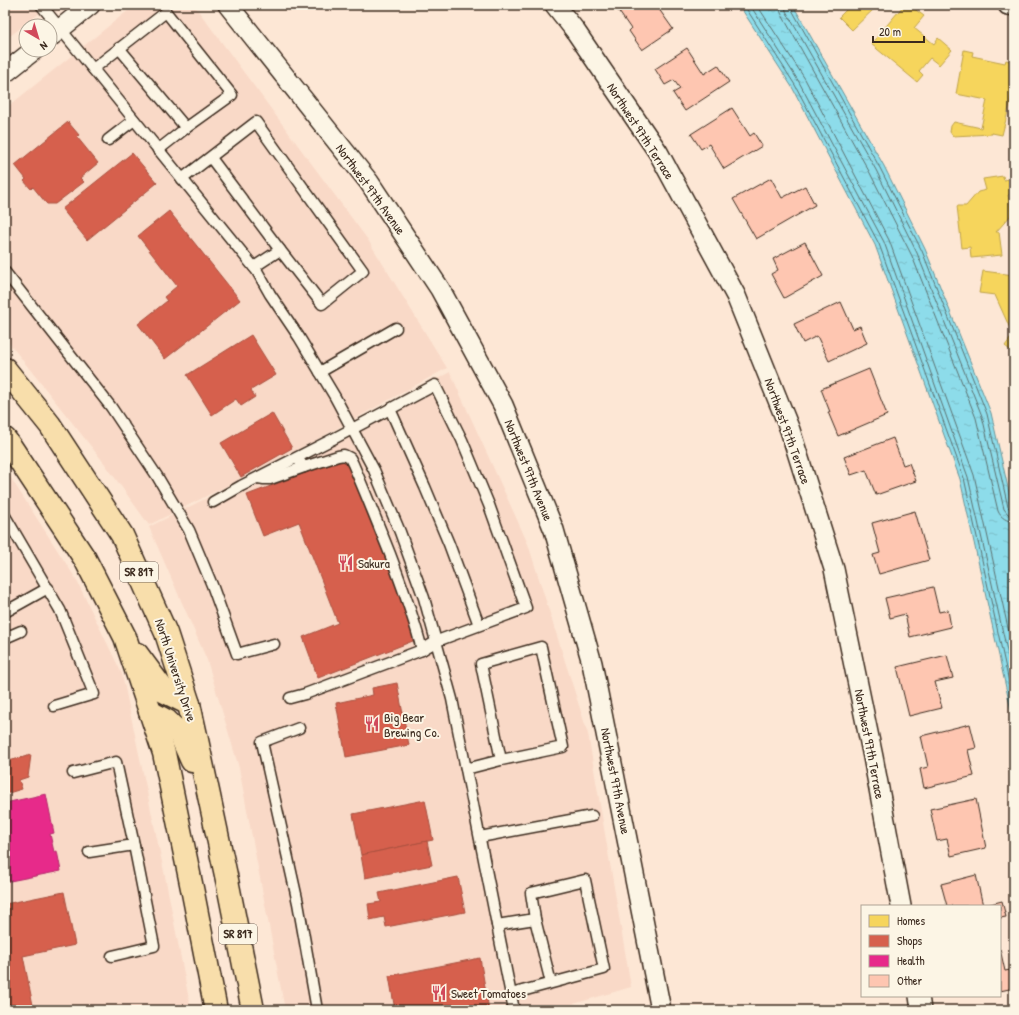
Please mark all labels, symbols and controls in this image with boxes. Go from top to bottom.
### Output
north arrow [18,18,58,58]
scale bar [873,18,924,44]
text: 20 m [879,23,901,40]
text: N [37,39,51,53]
street label: Northwest 97th Terrace [603,79,679,183]
street label: Northwest 97th Avenue [332,140,410,238]
street label: Northwest 97th Terrace [760,376,816,486]
street label: Northwest 97th Avenue [500,417,558,523]
restaurant icon: Sakura [337,554,355,572]
place label: Sakura [358,554,390,572]
road number: SR 817 [120,562,158,582]
street label: North University Drive [151,616,201,724]
street label: Northwest 97th Terrace [851,688,889,800]
place label: Big Bear Brewing Co. [384,708,440,741]
restaurant icon: Big Bear Brewing Co. [363,715,381,733]
street label: Northwest 97th Avenue [597,726,635,836]
legend [861,905,1001,997]
text: Homes [897,912,925,929]
road number: SR 817 [219,924,257,944]
text: Shops [897,932,923,949]
text: Health [897,952,924,969]
text: Other [897,972,923,989]
restaurant icon: Sweet Tomatoes [430,984,448,1002]
place label: Sweet Tomatoes [451,984,526,1002]

